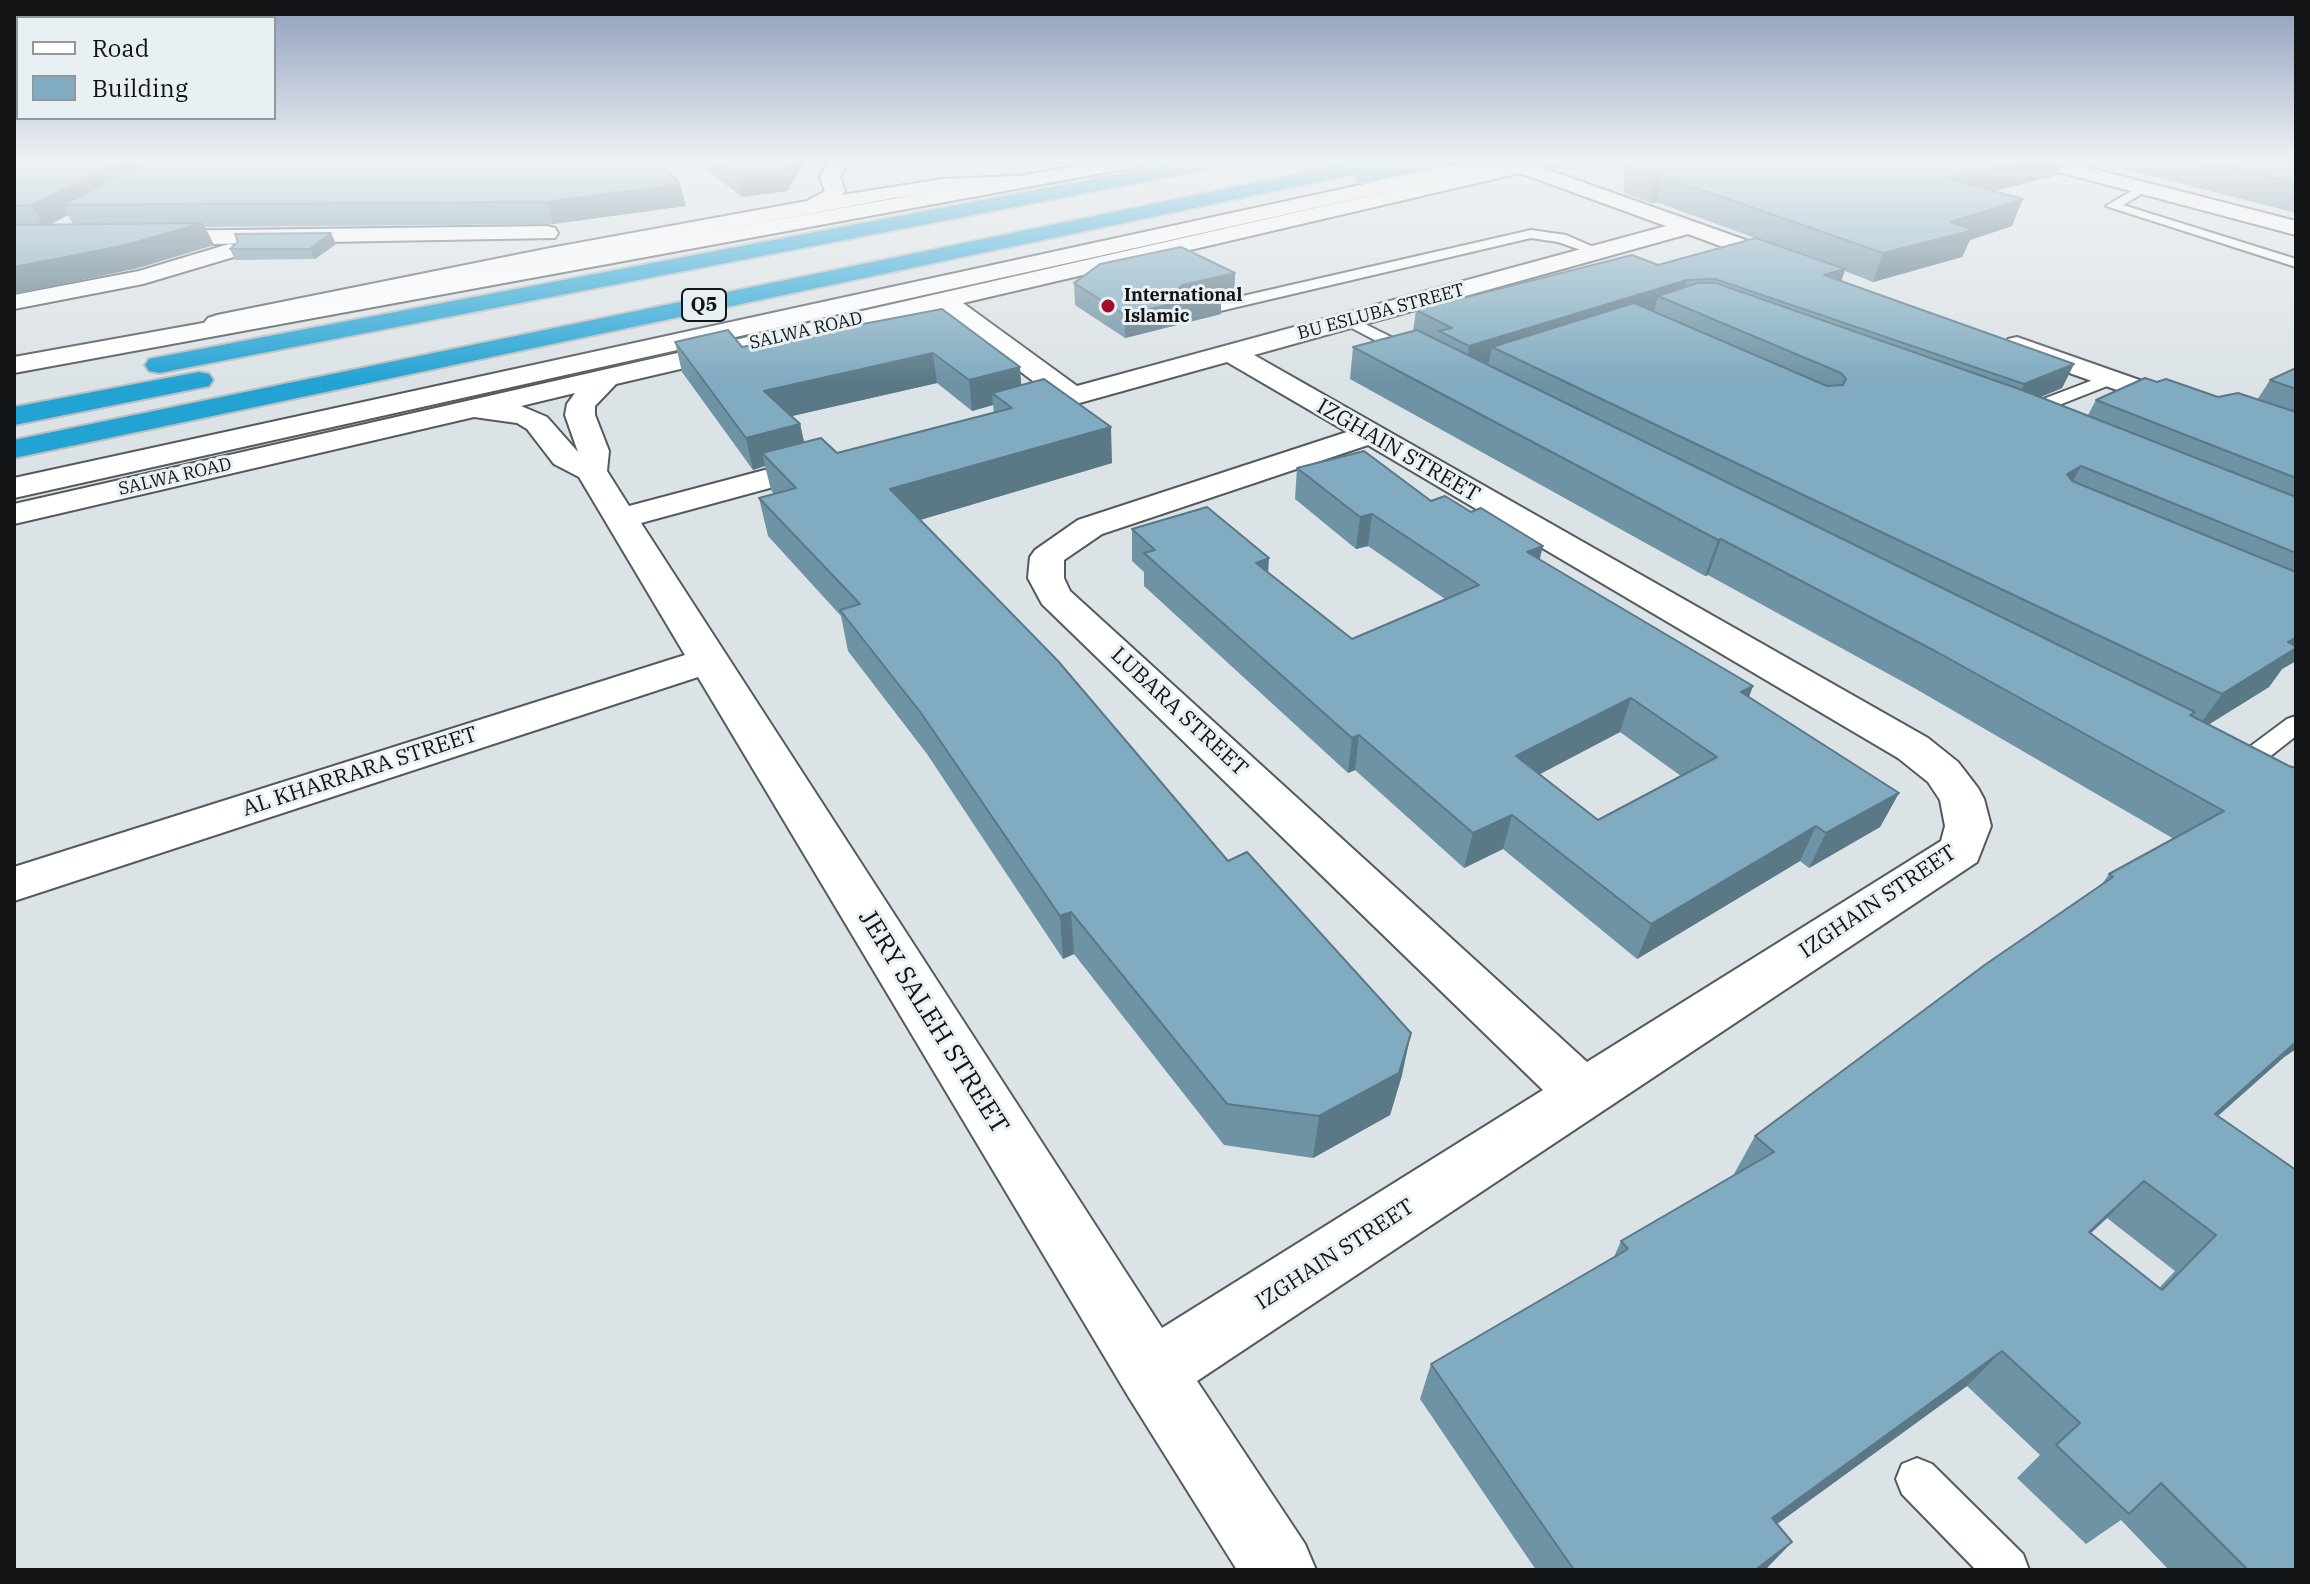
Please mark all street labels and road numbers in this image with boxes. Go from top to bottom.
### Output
street label: BU ESLUBA STREET [1295,279,1467,345]
road number: Q5 [682,289,726,321]
street label: SALWA ROAD [747,308,865,354]
street label: IZGHAIN STREET [1312,394,1484,508]
street label: SALWA ROAD [116,454,234,500]
street label: LUBARA STREET [1105,642,1253,782]
street label: AL KHARRARA STREET [239,721,481,823]
street label: IZGHAIN STREET [1794,840,1962,964]
street label: JERY SALEH STREET [851,904,1015,1140]
street label: IZGHAIN STREET [1251,1194,1419,1316]

